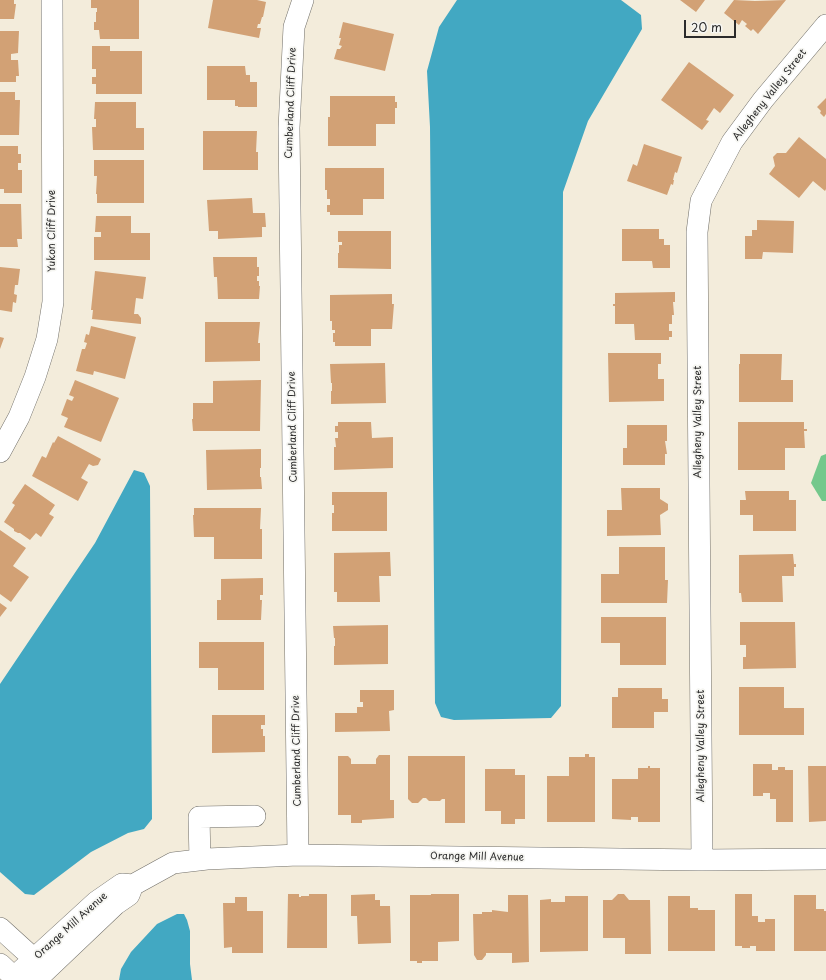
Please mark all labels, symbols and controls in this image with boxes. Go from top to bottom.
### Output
scale bar [686,12,738,38]
text: 20 m [691,18,722,36]
street label: Cumberland Cliff Drive [283,47,299,159]
street label: Allegheny Valley Street [731,47,809,143]
street label: Yukon Cliff Drive [46,190,58,272]
street label: Allegheny Valley Street [692,366,704,478]
street label: Cumberland Cliff Drive [286,371,300,483]
street label: Allegheny Valley Street [695,690,707,802]
street label: Cumberland Cliff Drive [290,695,304,807]
street label: Orange Mill Avenue [430,850,524,864]
street label: Orange Mill Avenue [32,890,110,962]

